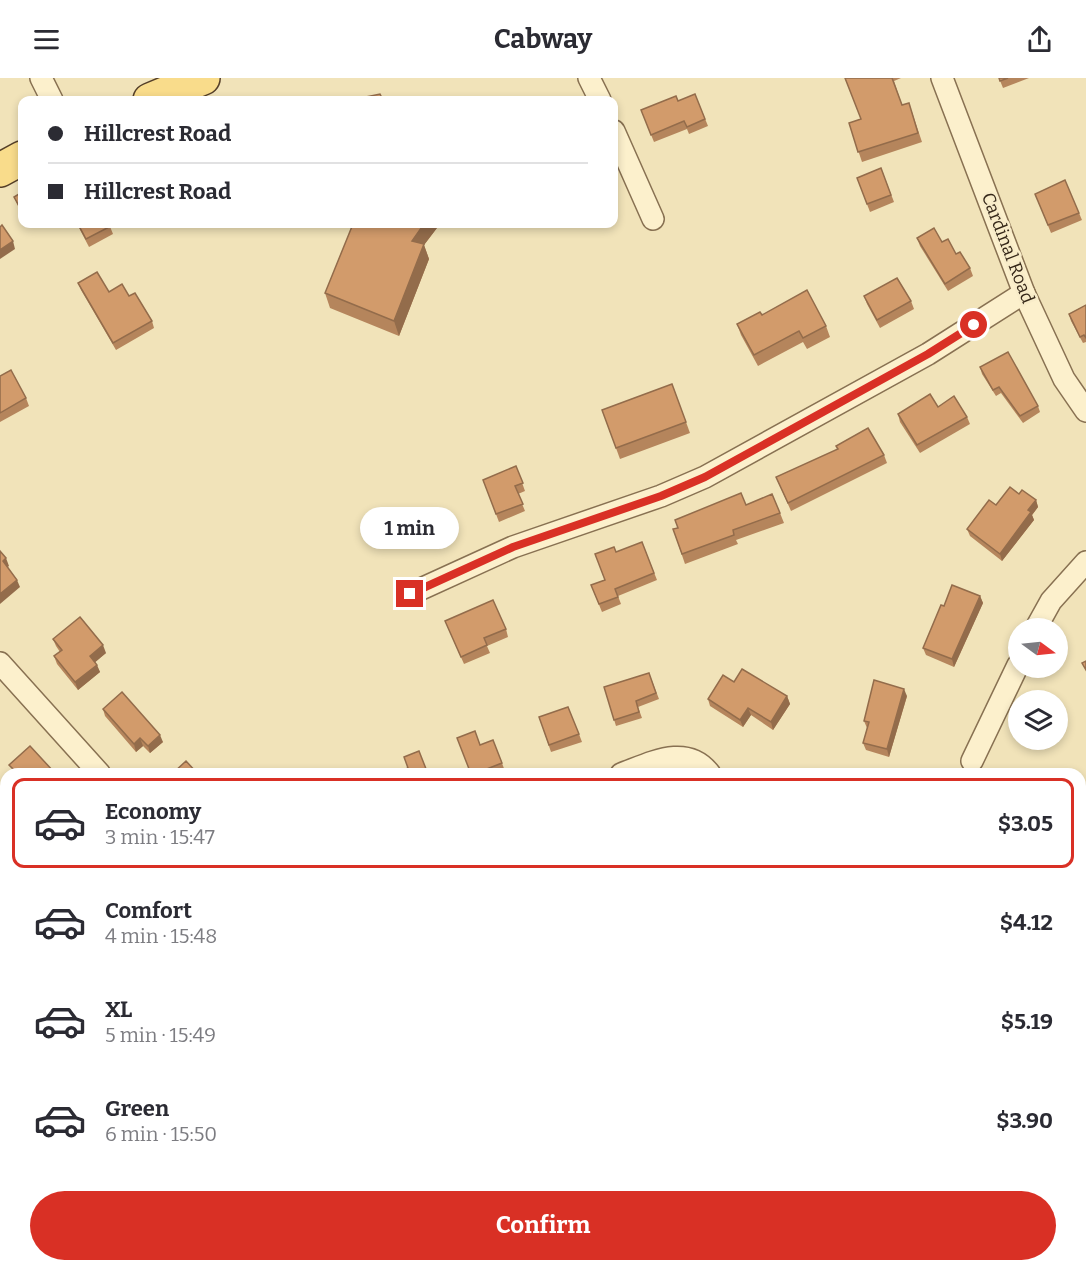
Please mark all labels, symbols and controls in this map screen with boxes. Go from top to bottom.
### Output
icon: menu [30,23,63,56]
text: Cabway [494,23,592,55]
icon: share [1023,23,1056,56]
text: Hillcrest Road [84,120,231,147]
text: Hillcrest Road [84,178,231,205]
street label: Cardinal Road [977,189,1039,307]
route start [960,311,987,338]
callout: 1 min [360,507,460,549]
text: 1 min [384,516,435,540]
route end [396,580,423,607]
north arrow [1008,618,1068,678]
map controls [1008,618,1068,750]
button: layers [1008,690,1068,750]
icon: car [33,796,87,850]
text: Economy [105,798,201,825]
text: $3.05 [998,810,1053,837]
text: 3 min · 15:47 [105,825,215,849]
icon: car [33,895,87,949]
text: Comfort [105,897,192,924]
text: $4.12 [1000,909,1053,936]
text: 4 min · 15:48 [105,924,217,948]
icon: car [33,994,87,1048]
text: XL [105,996,132,1023]
text: $5.19 [1001,1008,1053,1035]
text: 5 min · 15:49 [105,1023,216,1047]
icon: car [33,1093,87,1147]
text: Green [105,1095,169,1122]
text: $3.90 [996,1107,1053,1134]
text: 6 min · 15:50 [105,1122,217,1146]
button: Confirm [30,1191,1056,1260]

